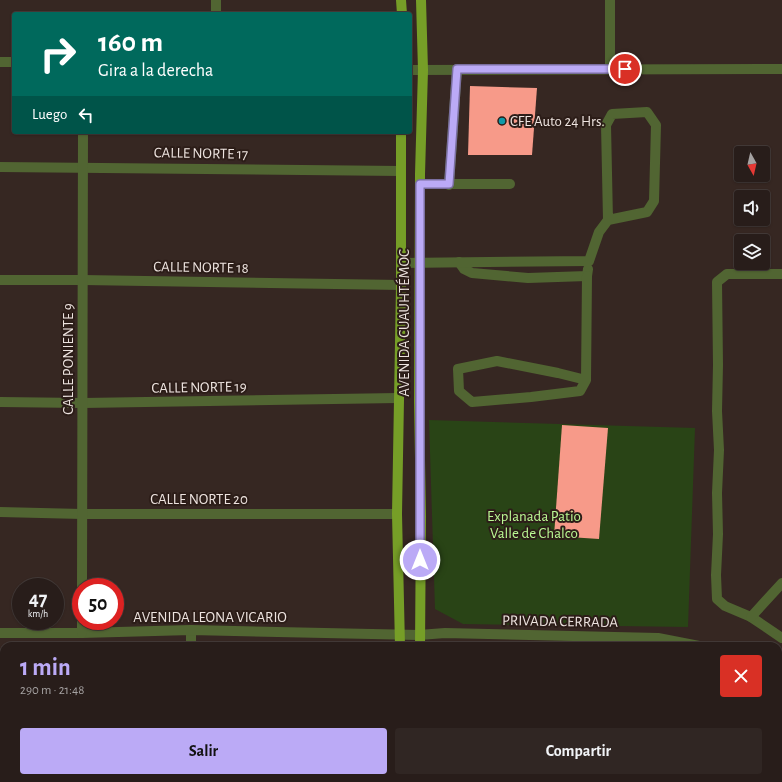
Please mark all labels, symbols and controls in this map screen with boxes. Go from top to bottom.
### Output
icon: right [32,28,84,80]
text: 160 m [98,29,163,57]
pin [608,52,642,86]
icon: arrive [614,58,636,80]
text: Gira a la derecha [98,62,213,80]
icon: left [75,104,97,126]
text: Luego [32,107,67,122]
place label: CFE Auto 24 Hrs. [510,114,605,129]
marker: CFE Auto 24 Hrs. [497,116,507,126]
street label: CALLE NORTE 17 [154,145,248,162]
north arrow [734,146,770,182]
map controls [734,146,770,270]
button: sound [734,190,770,226]
button: layers [734,234,770,270]
street label: AVENIDA CUAUHTÉMOC [395,249,412,397]
street label: CALLE NORTE 18 [153,259,249,276]
street label: CALLE PONIENTE 9 [61,303,76,415]
street label: CALLE NORTE 19 [151,379,247,396]
street label: CALLE NORTE 20 [150,492,248,507]
park label: Explanada Patio Valle de Chalco [487,509,581,541]
position arrow [399,539,441,581]
speed limit sign: 50 [72,578,124,630]
text: 47 [29,589,47,609]
text: km/h [28,609,48,619]
street label: AVENIDA LEONA VICARIO [133,610,287,625]
street label: PRIVADA CERRADA [502,613,618,630]
button: close [720,655,762,697]
text: 1 min [20,656,71,680]
text: 290 m · 21:48 [20,684,84,697]
button: Salir [20,728,387,774]
button: Compartir [395,728,762,774]

